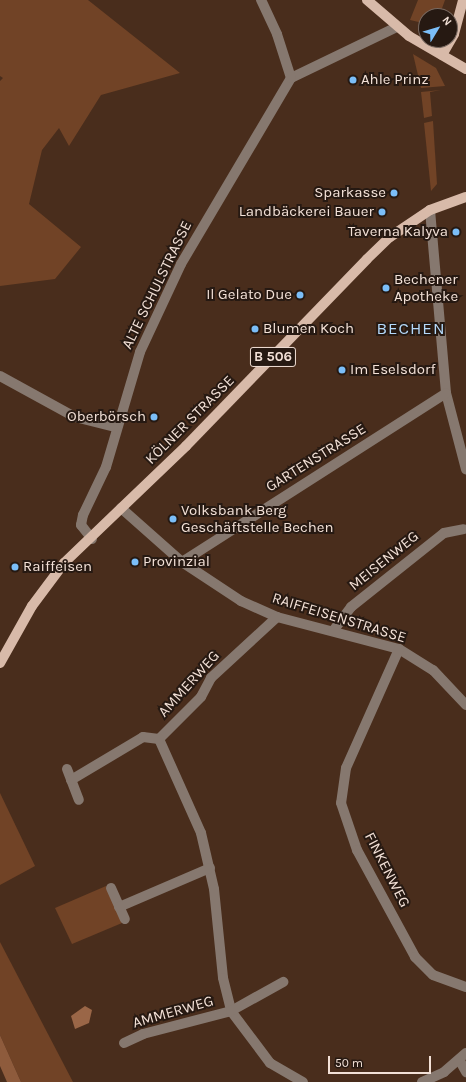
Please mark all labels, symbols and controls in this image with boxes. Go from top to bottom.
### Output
north arrow [418,8,458,48]
text: N [440,14,455,28]
place label: Ahle Prinz [361,71,428,89]
marker: Ahle Prinz [348,75,358,85]
place label: Sparkasse [314,184,386,202]
marker: Sparkasse [389,188,399,198]
place label: Landbäckerei Bauer [239,203,374,221]
marker: Landbäckerei Bauer [377,207,387,217]
street label: ALTE SCHULSTRASSE [118,218,196,352]
place label: Taverna Kalyva [348,223,448,241]
marker: Taverna Kalyva [451,227,461,237]
place label: Bechener Apotheke [394,270,458,305]
marker: Bechener Apotheke [381,283,391,293]
place label: Il Gelato Due [206,286,292,304]
marker: Il Gelato Due [295,290,305,300]
district label: BECHEN [376,319,446,339]
place label: Blumen Koch [263,320,354,338]
marker: Blumen Koch [250,324,260,334]
road number: B 506 [249,345,297,369]
place label: Im Eselsdorf [350,361,436,379]
marker: Im Eselsdorf [337,365,347,375]
street label: KÖLNER STRASSE [142,372,238,468]
place label: Oberbörsch [67,408,146,426]
marker: Oberbörsch [149,412,159,422]
street label: GARTENSTRASSE [263,420,369,496]
place label: Volksbank Berg Geschäftstelle Bechen [181,501,334,536]
marker: Volksbank Berg Geschäftstelle Bechen [168,514,178,524]
street label: MEISENWEG [345,527,423,595]
place label: Provinzial [143,553,210,571]
marker: Provinzial [130,557,140,567]
place label: Raiffeisen [23,558,92,576]
marker: Raiffeisen [10,562,20,572]
street label: RAIFFEISENSTRASSE [270,589,408,647]
street label: AMMERWEG [154,647,224,721]
street label: FINKENWEG [360,830,414,910]
street label: AMMERWEG [131,992,215,1032]
scale bar [330,1048,433,1074]
text: 50 m [335,1056,363,1070]

